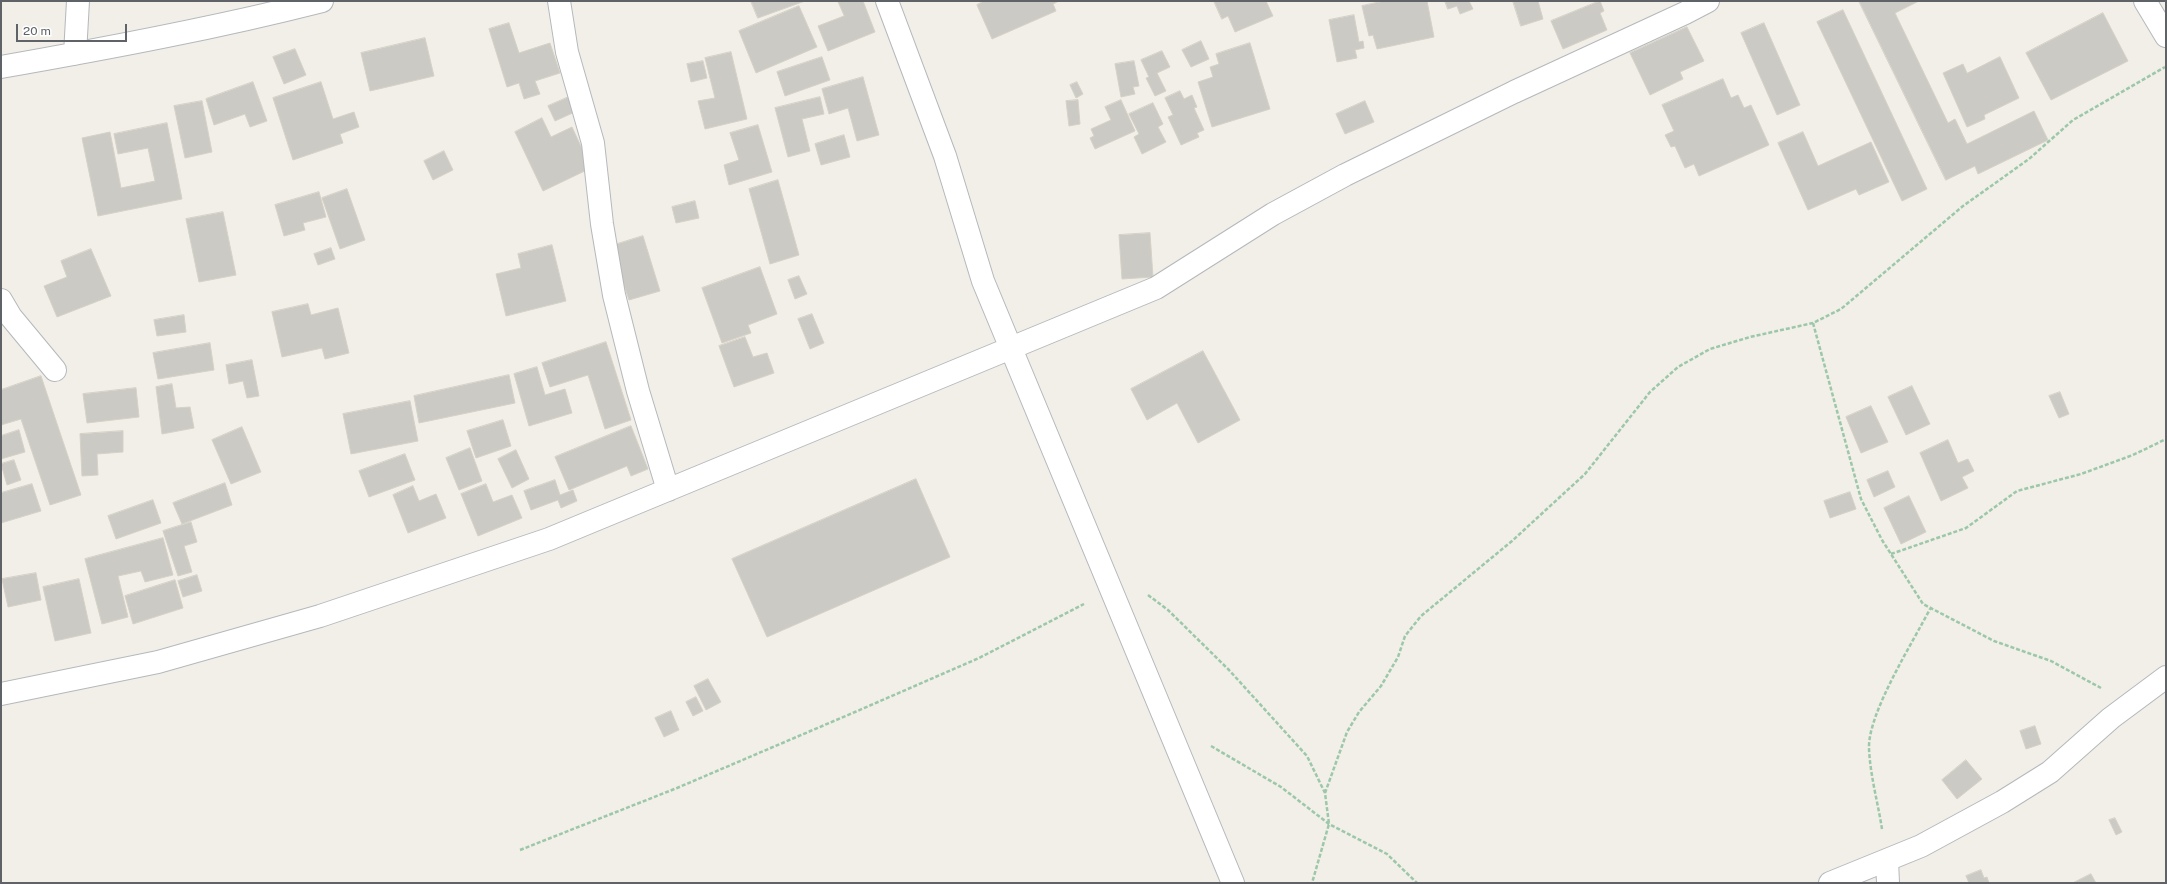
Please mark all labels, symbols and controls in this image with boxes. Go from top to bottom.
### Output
scale bar [18,16,129,42]
text: 20 m [23,24,51,38]

